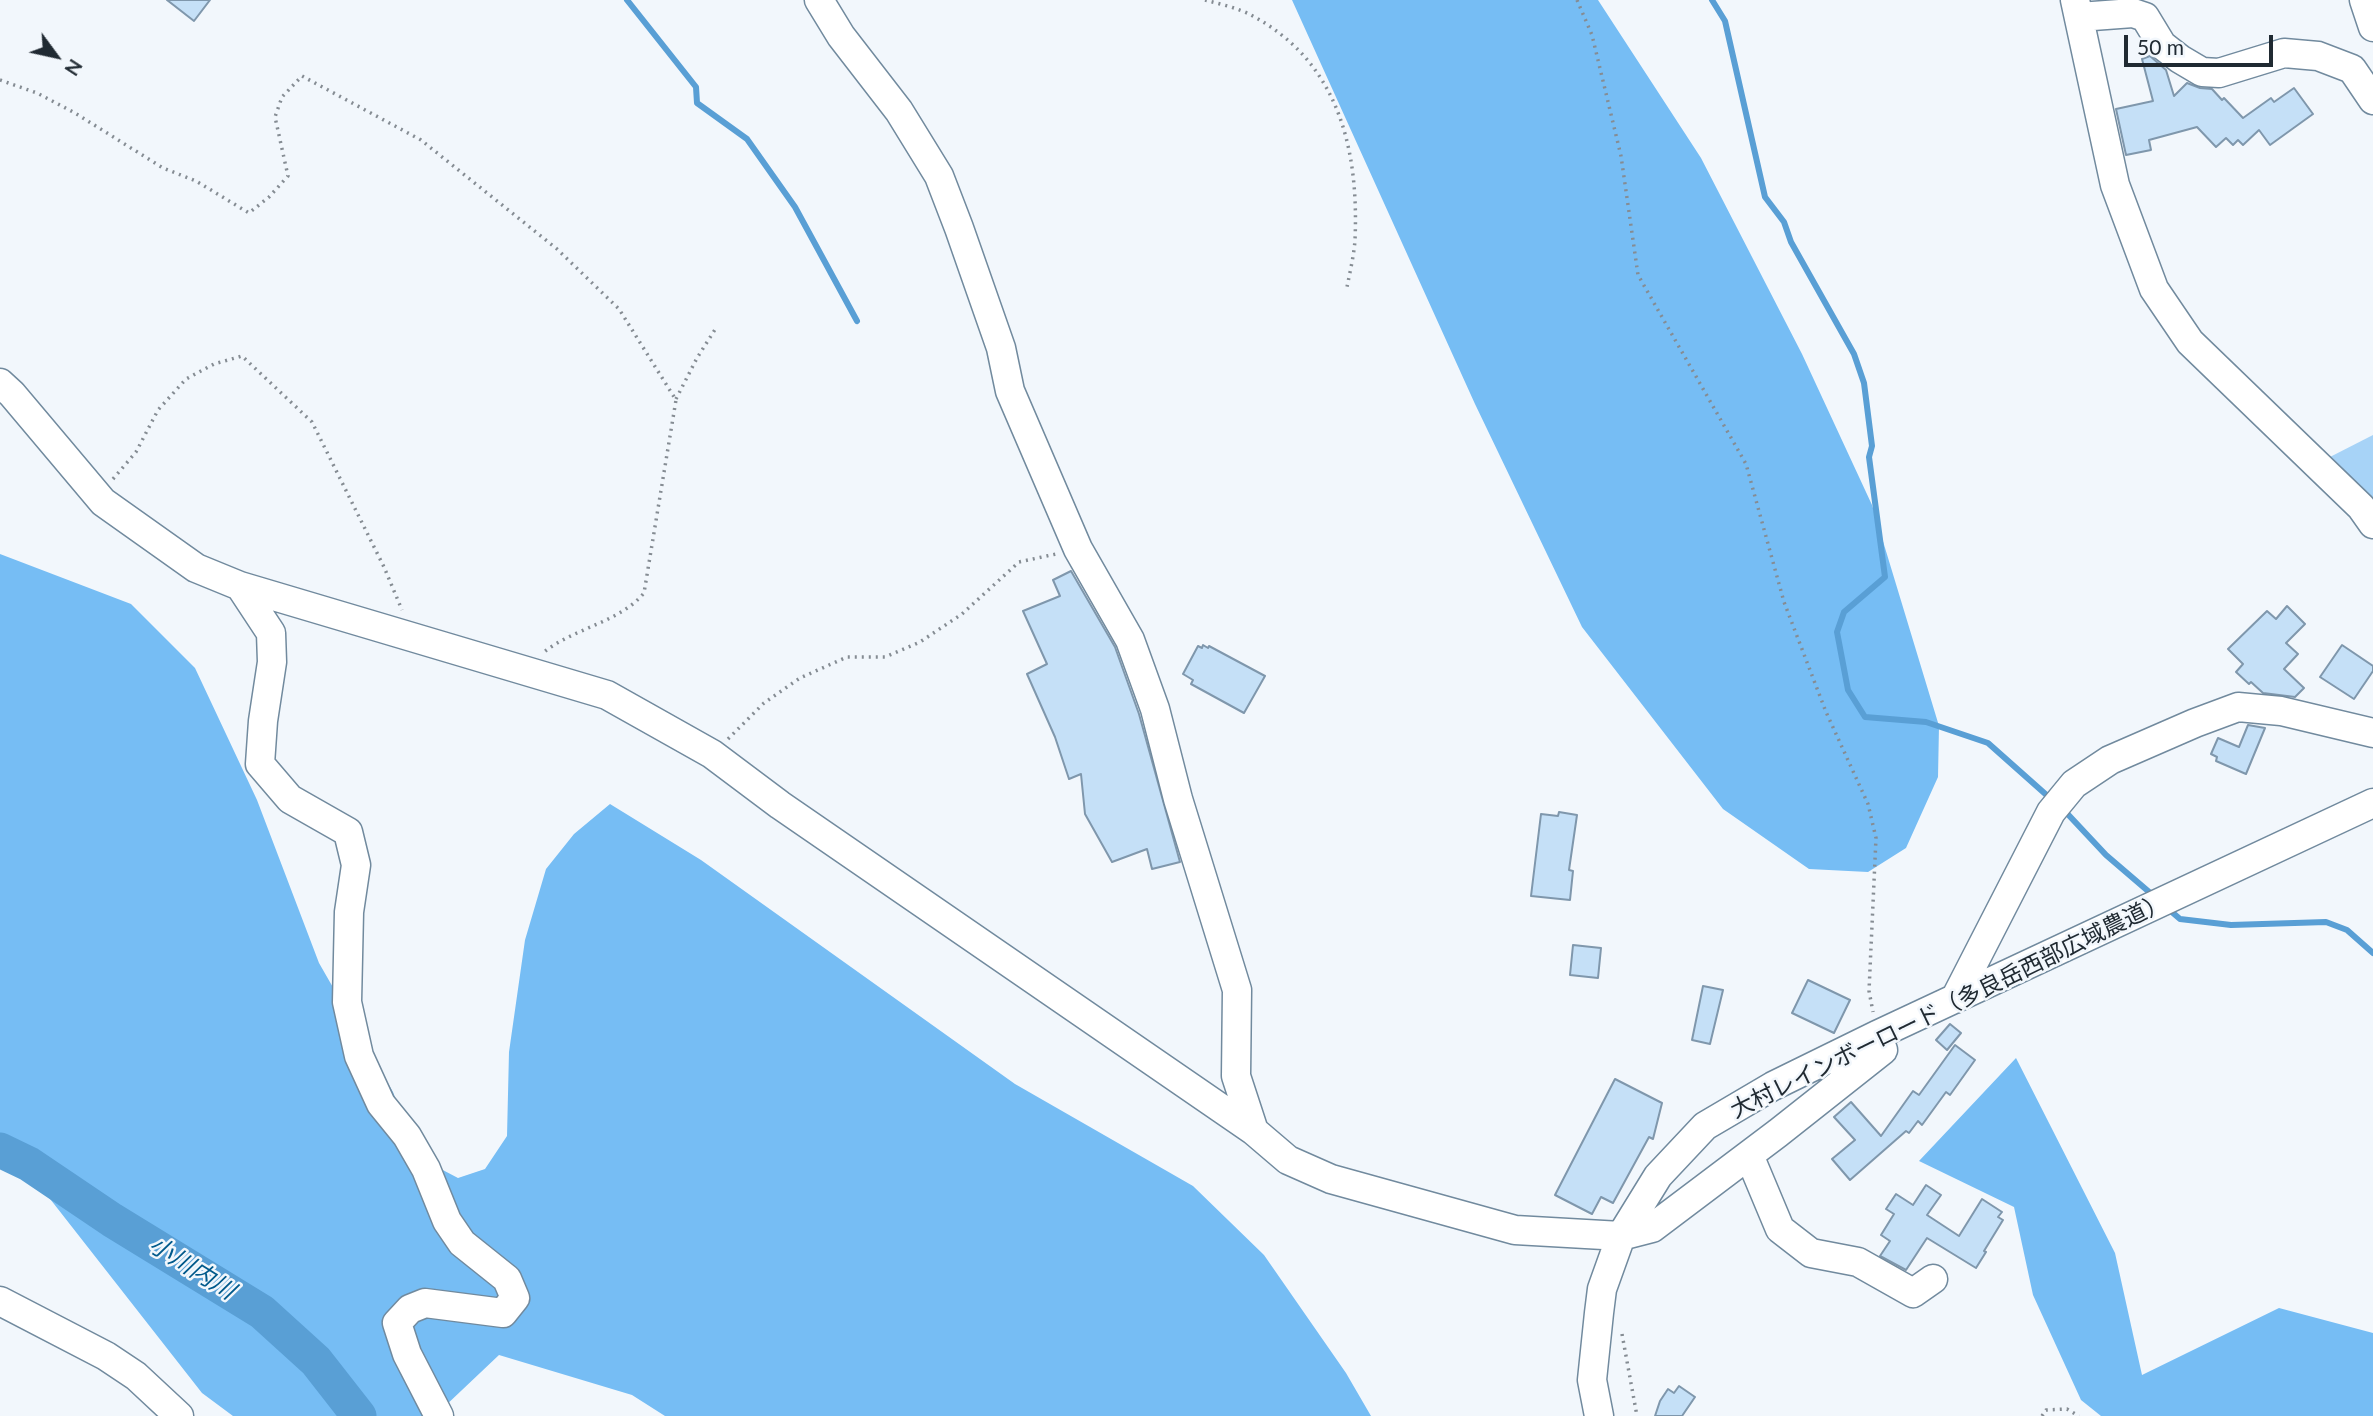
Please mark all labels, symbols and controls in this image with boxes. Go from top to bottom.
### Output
north arrow [21,21,91,91]
scale bar [2128,21,2277,65]
text: 50 m [2137,34,2184,59]
text: N [60,55,88,80]
street label: 大村レインボーロード（多良岳西部広域農道） [1726,888,2172,1124]
water label: 小川内川 [144,1230,240,1306]

